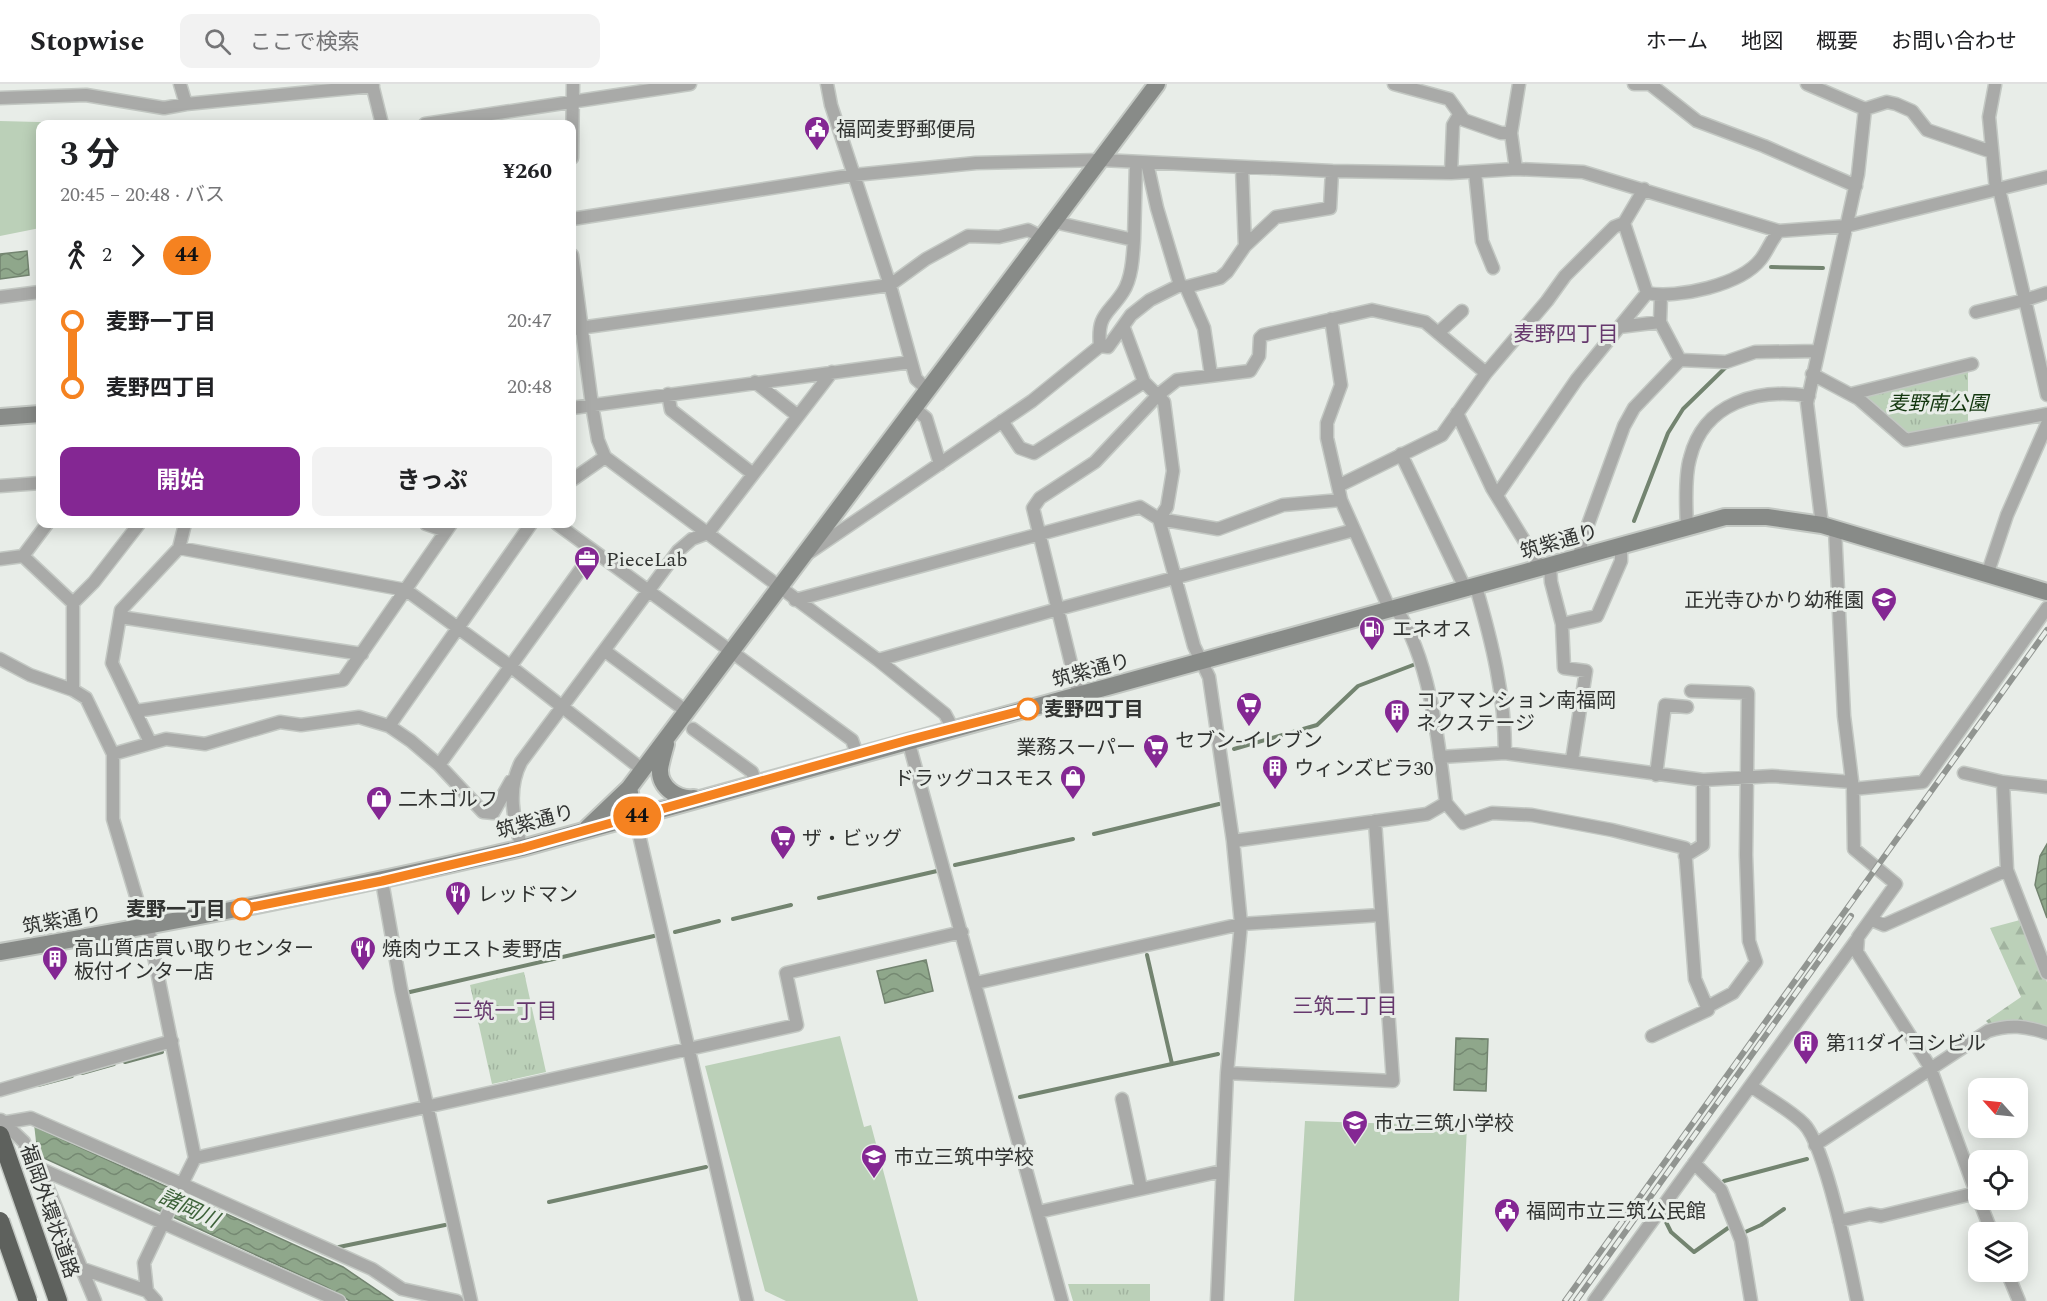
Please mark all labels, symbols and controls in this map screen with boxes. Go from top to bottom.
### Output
search box [180,14,600,68]
text: Stopwise [30,20,144,63]
icon: search [201,25,234,58]
text: ここで検索 [249,26,359,59]
text: ホーム [1646,26,1708,58]
text: 地図 [1741,26,1783,58]
text: 概要 [1816,26,1858,58]
text: お問い合わせ [1891,26,2017,58]
public building icon: 福岡麦野郵便局 [802,114,832,152]
place label: 福岡麦野郵便局 [836,115,976,145]
text: 3 分 [60,130,120,180]
text: ¥260 [503,155,552,188]
text: 20:45 – 20:48 · バス [60,180,225,210]
icon: walk [60,239,93,272]
icon: forward [121,239,154,272]
text: 44 [175,239,199,271]
text: 2 [102,240,112,270]
text: 麦野一丁目 [106,306,216,339]
text: 20:47 [507,306,552,336]
district label: 麦野四丁目 [1514,319,1619,351]
text: 麦野四丁目 [106,372,216,405]
text: 20:48 [507,372,552,402]
park label: 麦野南公園 [1888,389,1991,419]
button: 開始 [60,447,300,516]
button: きっぷ [312,447,552,516]
street label: 筑紫通り [1517,517,1602,567]
office icon: PieceLab [572,544,602,582]
place label: PieceLab [606,545,687,575]
school or university icon: 正光寺ひかり幼稚園 [1869,585,1899,623]
place label: 正光寺ひかり幼稚園 [1684,586,1864,616]
fuel station icon: エネオス [1357,614,1387,652]
place label: エネオス [1392,615,1472,645]
street label: 筑紫通り [1049,646,1134,696]
place label: コアマンション南福岡 ネクステージ [1416,686,1616,739]
supermarket icon: セブン-イレブン [1234,690,1264,728]
place label: 麦野四丁目 [1044,695,1144,725]
building icon: コアマンション南福岡 ネクステージ [1382,697,1412,735]
marker: 麦野四丁目 [1017,698,1039,720]
place label: セブン-イレブン [1175,726,1323,756]
supermarket icon: 業務スーパー [1141,732,1171,770]
place label: 業務スーパー [1016,733,1136,763]
building icon: ウィンズビラ30 [1260,753,1290,791]
place label: ウィンズビラ30 [1294,754,1434,784]
shop icon: ドラッグコスモス [1058,763,1088,801]
place label: ドラッグコスモス [894,764,1054,794]
shop icon: 二木ゴルフ [364,784,394,822]
place label: 二木ゴルフ [398,785,498,815]
line badge: 44 [610,796,664,836]
street label: 筑紫通り [493,797,578,847]
text: 44 [625,800,649,832]
supermarket icon: ザ・ビッグ [768,823,798,861]
place label: ザ・ビッグ [802,824,902,854]
restaurant icon: レッドマン [443,879,473,917]
place label: レッドマン [478,880,578,910]
place label: 麦野一丁目 [126,895,226,925]
marker: 麦野一丁目 [231,898,253,920]
street label: 筑紫通り [20,899,104,943]
place label: 高山質店買い取りセンター 板付インター店 [74,934,314,987]
restaurant icon: 焼肉ウエスト麦野店 [348,934,378,972]
place label: 焼肉ウエスト麦野店 [382,935,562,965]
building icon: 高山質店買い取りセンター 板付インター店 [40,944,70,982]
district label: 三筑二丁目 [1293,991,1398,1023]
district label: 三筑一丁目 [453,996,558,1028]
building icon: 第11ダイヨシビル [1791,1028,1821,1066]
place label: 第11ダイヨシビル [1826,1029,1986,1059]
north arrow [1968,1078,2028,1138]
map controls [1968,1078,2028,1282]
school or university icon: 市立三筑小学校 [1340,1108,1370,1146]
place label: 市立三筑小学校 [1374,1109,1514,1139]
street label: 福岡外環状道路 [12,1140,86,1282]
school or university icon: 市立三筑中学校 [859,1142,889,1180]
place label: 市立三筑中学校 [894,1143,1034,1173]
button: locate [1968,1150,2028,1210]
water label: 諸岡川 [153,1181,226,1238]
public building icon: 福岡市立三筑公民館 [1492,1196,1522,1234]
place label: 福岡市立三筑公民館 [1526,1197,1706,1227]
button: layers [1968,1222,2028,1282]

